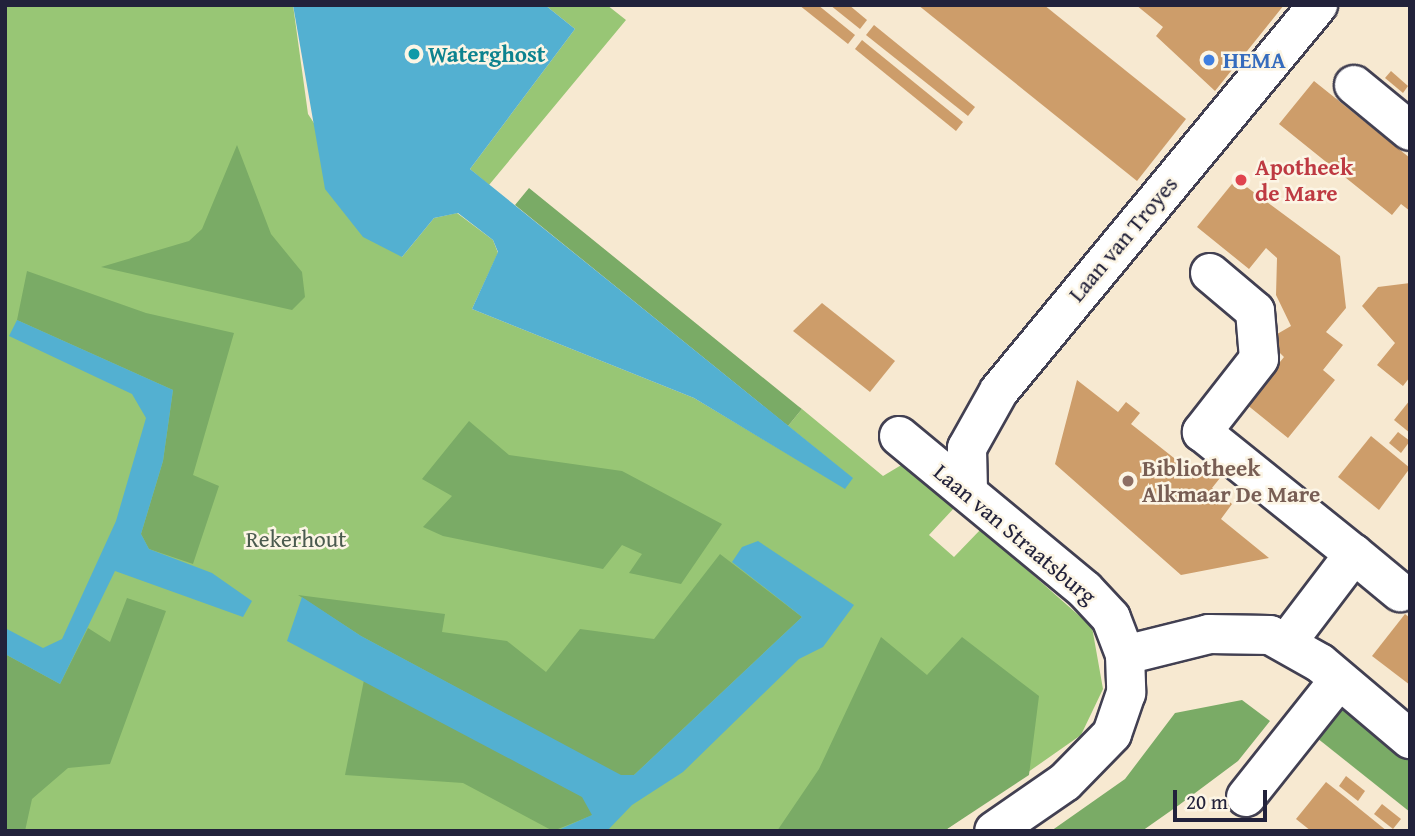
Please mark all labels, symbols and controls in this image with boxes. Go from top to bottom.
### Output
place label: Waterghost [428,40,546,68]
marker: Waterghost [406,46,422,62]
place label: HEMA [1223,46,1286,74]
marker: HEMA [1201,52,1217,68]
place label: Apotheek de Mare [1255,153,1353,207]
street label: Laan van Troyes [1062,171,1184,307]
marker: Apotheek de Mare [1233,172,1249,188]
place label: Bibliotheek Alkmaar De Mare [1142,454,1320,508]
street label: Laan van Straatsburg [928,458,1102,610]
marker: Bibliotheek Alkmaar De Mare [1120,473,1136,489]
park label: Rekerhout [246,525,346,553]
scale bar [1177,776,1272,820]
text: 20 m [1186,786,1228,817]

